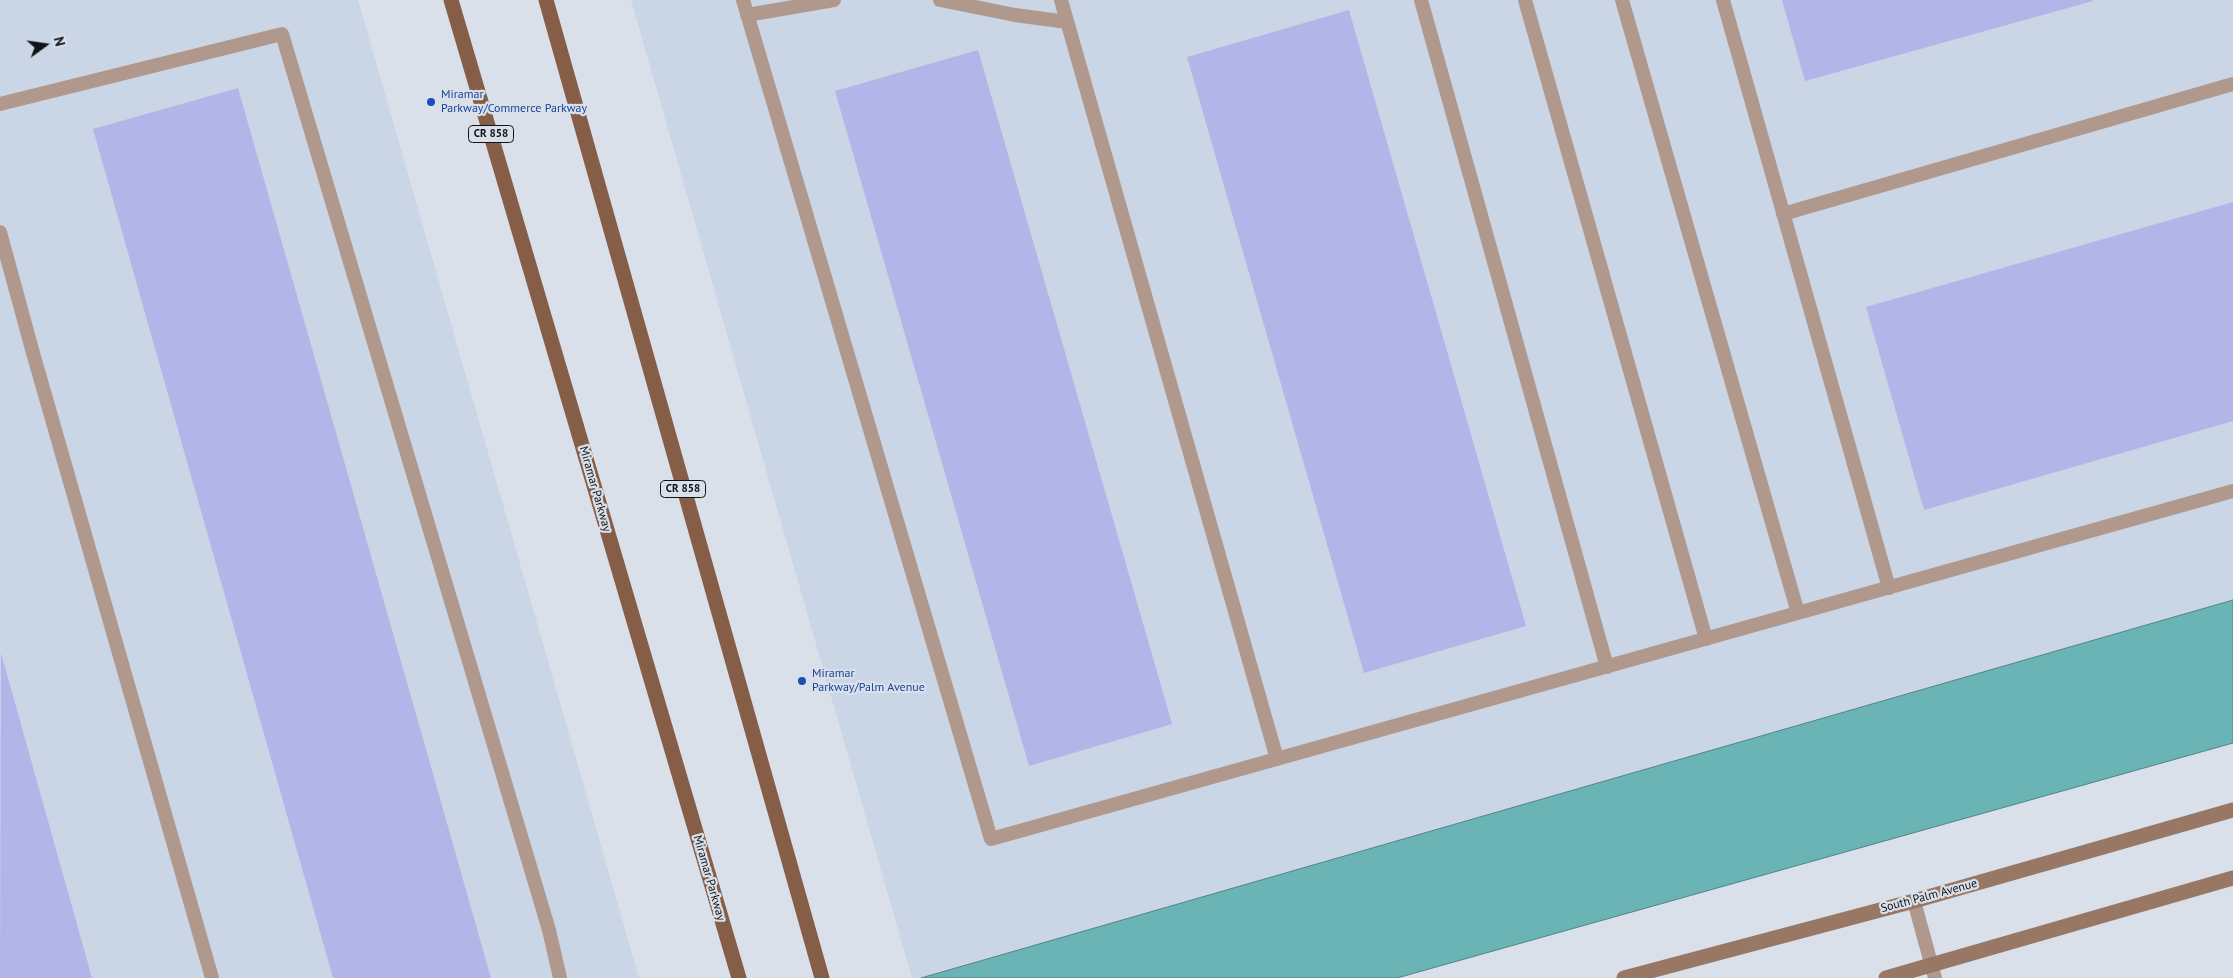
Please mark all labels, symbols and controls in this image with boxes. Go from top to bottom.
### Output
north arrow [20,20,70,70]
text: N [50,35,69,48]
place label: Miramar Parkway/Commerce Parkway [441,88,587,116]
marker: Miramar Parkway/Commerce Parkway [425,96,437,108]
road number: CR 858 [468,126,514,142]
street label: Miramar Parkway [576,445,614,533]
road number: CR 858 [660,480,706,498]
place label: Miramar Parkway/Palm Avenue [812,667,925,695]
marker: Miramar Parkway/Palm Avenue [796,675,808,687]
street label: Miramar Parkway [690,834,728,922]
street label: South Palm Avenue [1879,876,1979,916]

